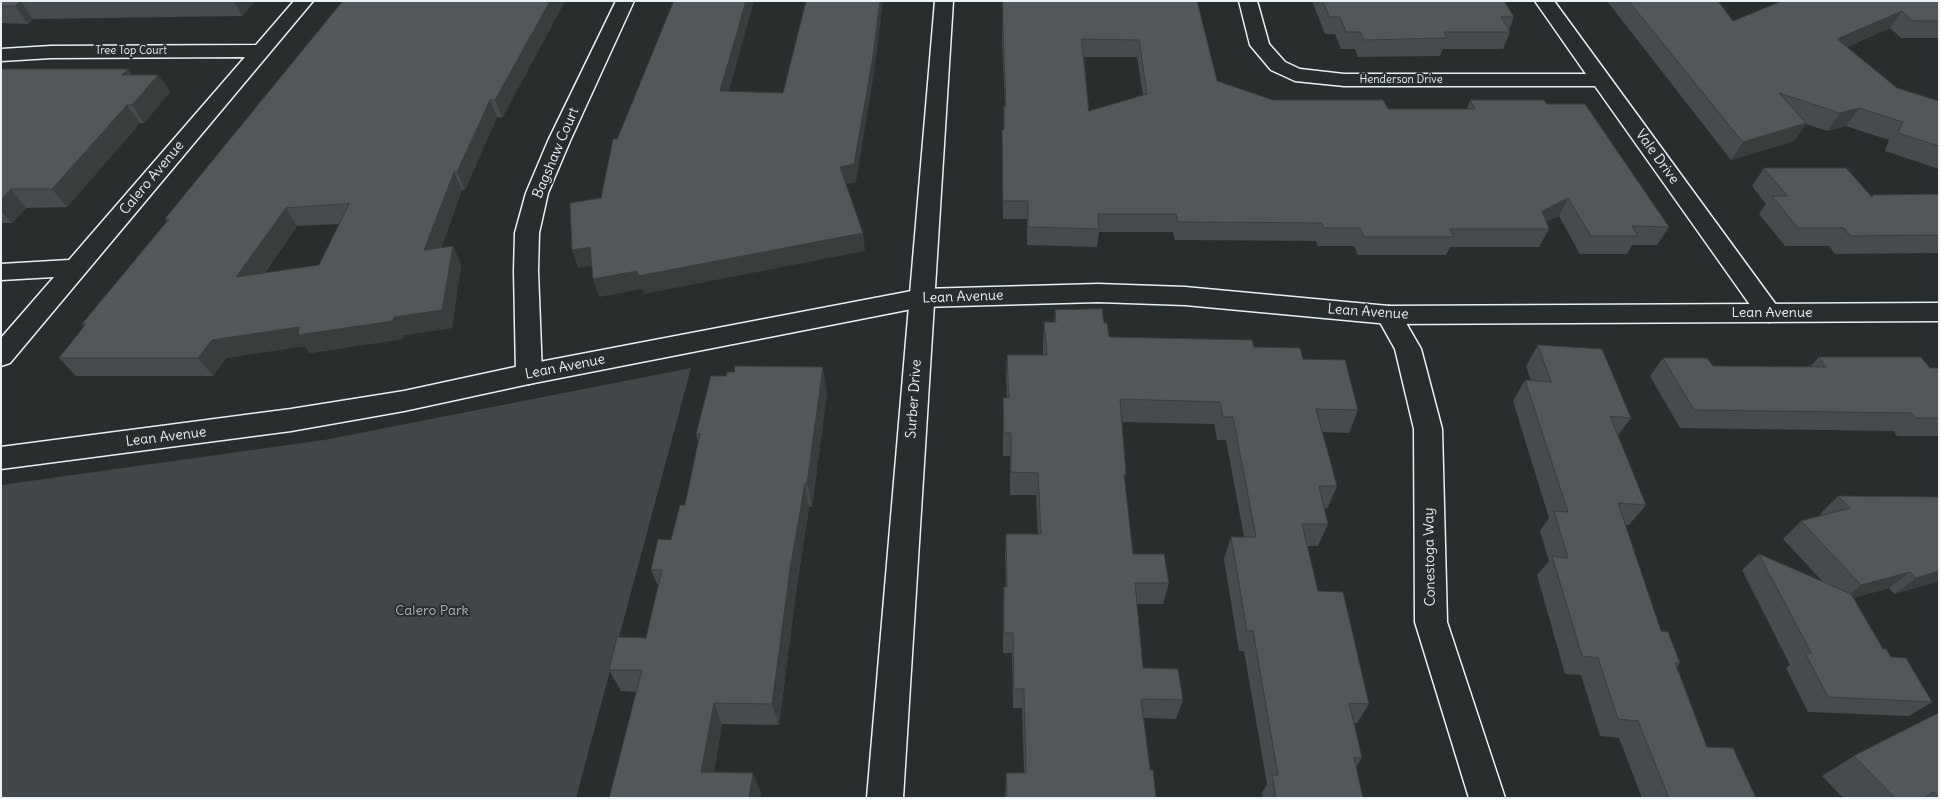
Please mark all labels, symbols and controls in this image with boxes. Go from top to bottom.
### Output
street label: Tree Top Court [95,44,167,58]
street label: Henderson Drive [1359,73,1443,87]
street label: Bagshaw Court [529,105,583,201]
street label: Vale Drive [1632,126,1682,188]
street label: Calero Avenue [116,138,188,218]
street label: Lean Avenue [922,287,1004,307]
street label: Lean Avenue [1327,301,1409,323]
street label: Lean Avenue [1731,305,1813,321]
street label: Lean Avenue [524,351,606,383]
street label: Surber Drive [903,359,925,439]
street label: Lean Avenue [125,424,207,450]
street label: Conestoga Way [1421,507,1439,607]
park label: Calero Park [395,603,469,619]

